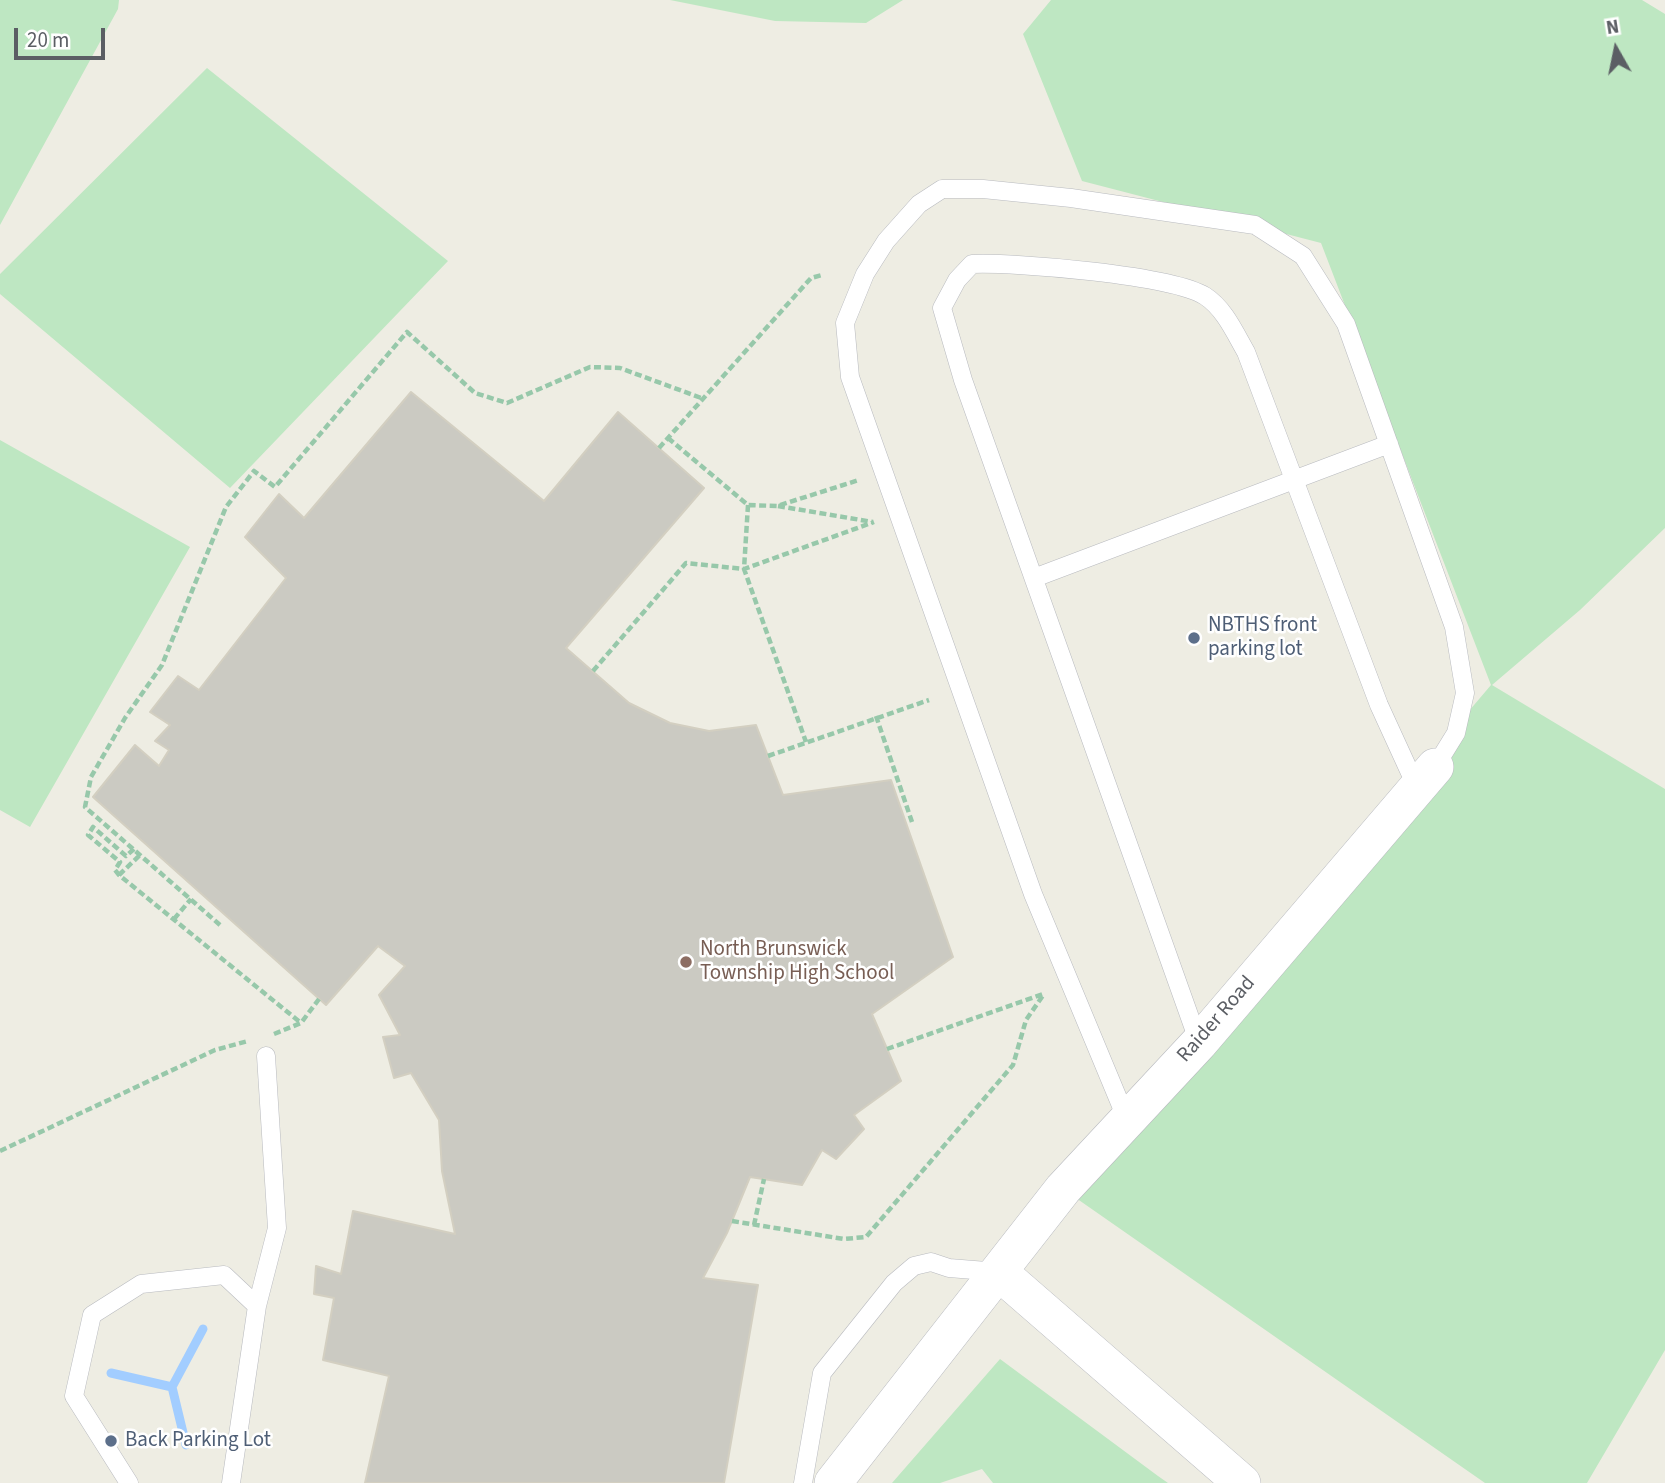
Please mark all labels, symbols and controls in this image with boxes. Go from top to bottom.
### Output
text: N [1604,13,1621,42]
scale bar [18,14,108,58]
north arrow [1581,14,1651,84]
text: 20 m [27,25,69,55]
place label: NBTHS front parking lot [1208,613,1317,663]
marker: NBTHS front parking lot [1186,630,1202,646]
place label: North Brunswick Township High School [700,937,894,987]
marker: North Brunswick Township High School [678,954,694,970]
street label: Raider Road [1173,972,1261,1068]
place label: Back Parking Lot [125,1428,271,1454]
marker: Back Parking Lot [103,1433,119,1449]

